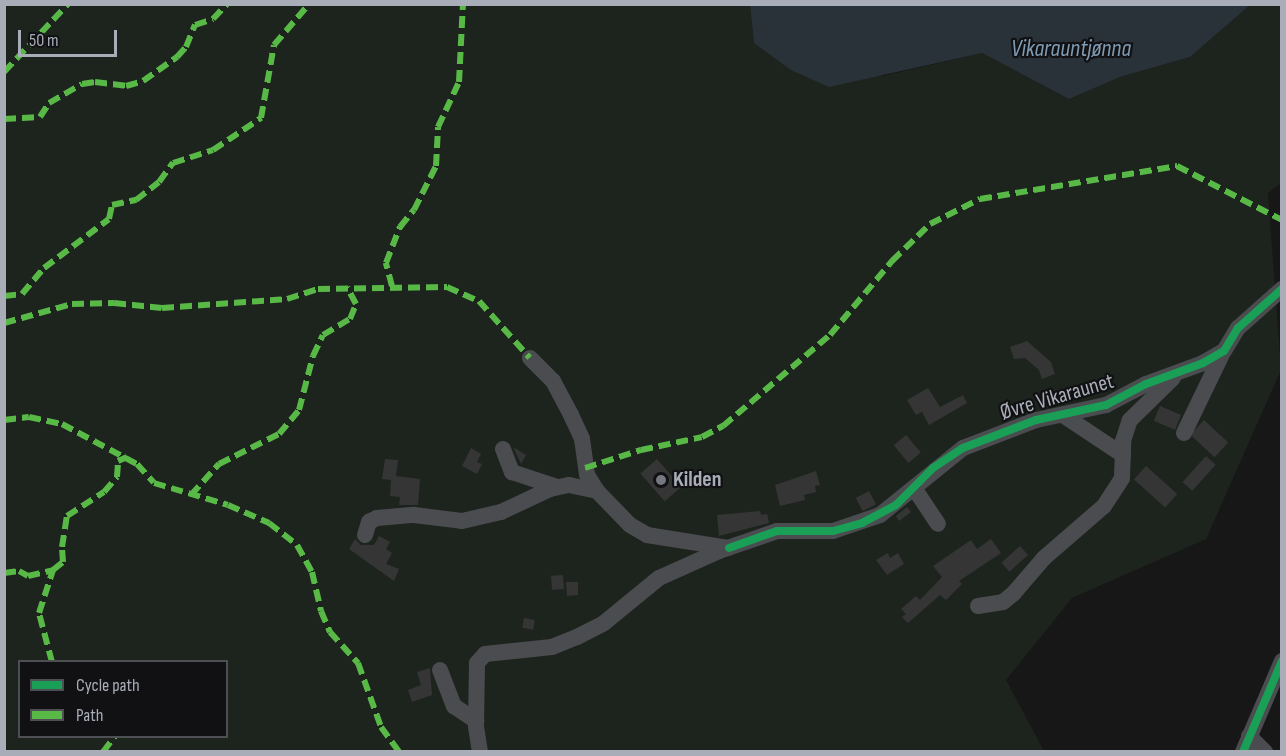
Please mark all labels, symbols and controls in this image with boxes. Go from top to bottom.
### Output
scale bar [21,18,120,56]
text: 50 m [29,30,59,51]
water label: Vikarauntjønna [1011,35,1131,63]
street label: Øvre Vikaraunet [997,368,1117,426]
place label: Kilden [673,467,722,493]
marker: Kilden [654,473,668,487]
legend [18,660,228,738]
text: Cycle path [76,675,140,696]
text: Path [76,705,104,726]

